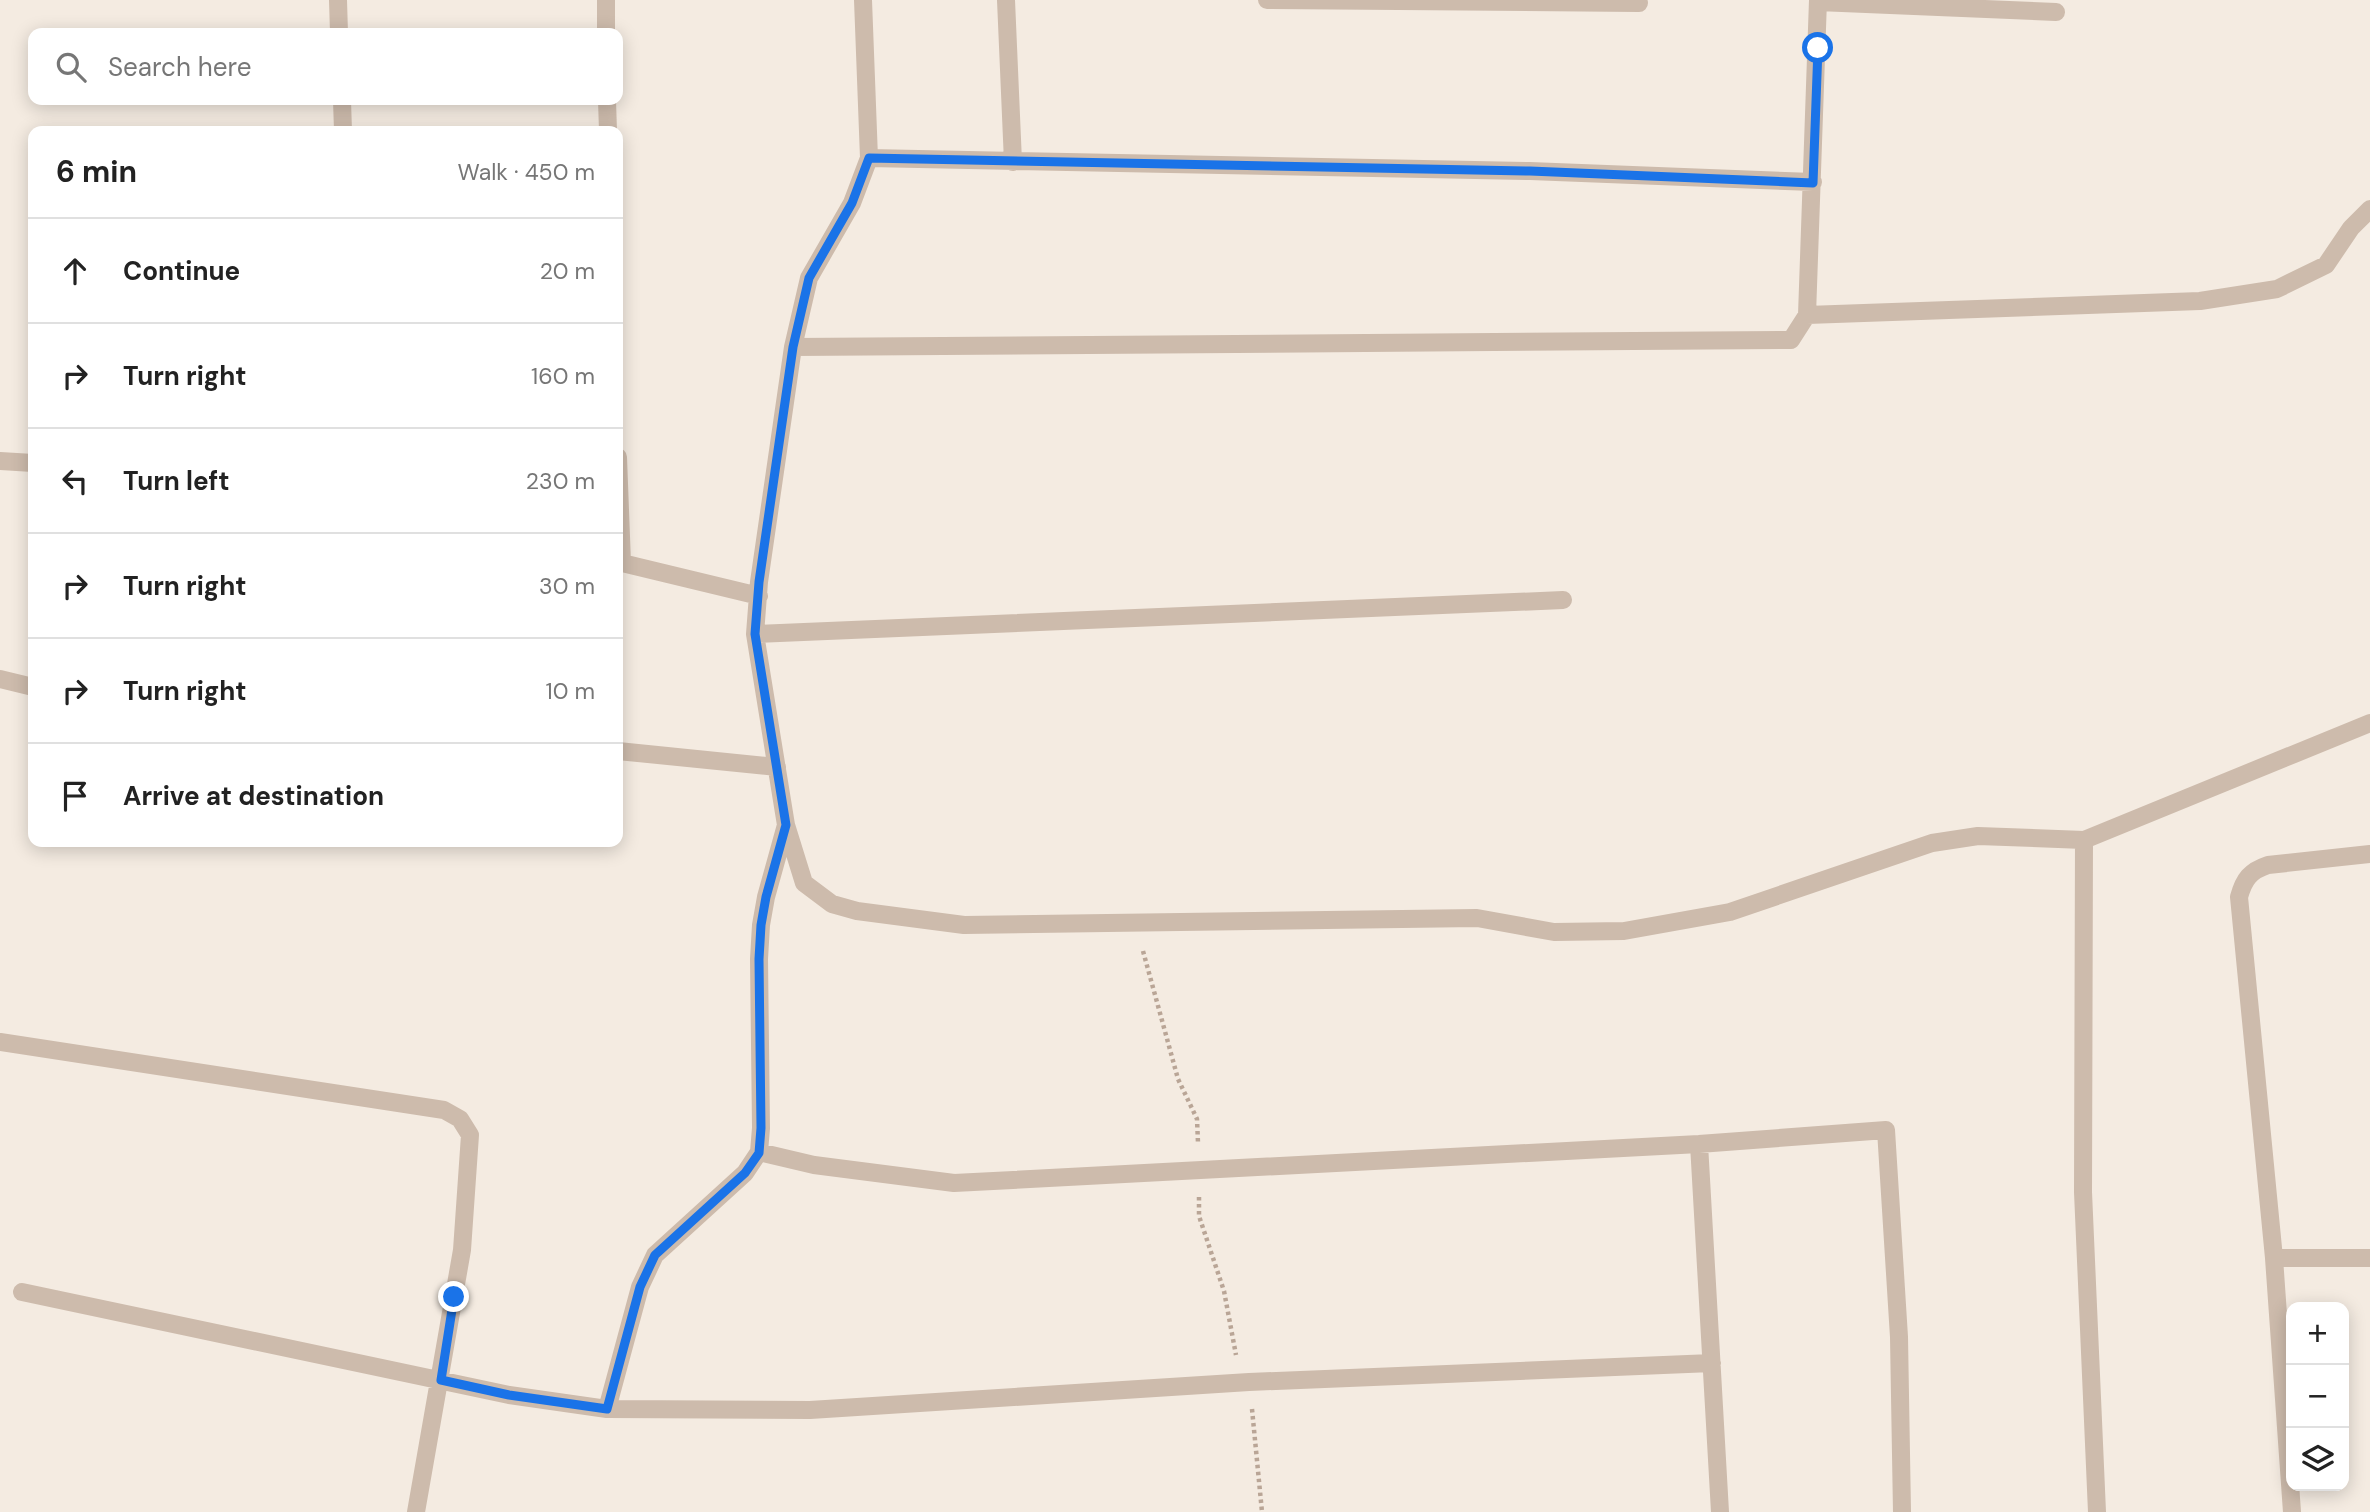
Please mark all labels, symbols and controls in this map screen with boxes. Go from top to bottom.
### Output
search box [28,28,623,105]
route start [1802,32,1833,63]
icon: search [52,48,90,86]
text: Search here [108,50,251,84]
text: 6 min [56,152,137,191]
text: Walk · 450 m [458,157,595,187]
icon: ahead [56,252,94,290]
text: Continue [123,254,240,288]
text: 20 m [540,256,595,286]
icon: right [56,357,94,395]
text: Turn right [123,359,247,393]
text: 160 m [531,361,595,391]
icon: left [56,462,94,500]
text: Turn left [123,464,230,498]
text: 230 m [526,466,595,496]
icon: right [56,567,94,605]
text: Turn right [123,569,247,603]
text: 30 m [539,571,595,601]
icon: right [56,672,94,710]
text: Turn right [123,674,247,708]
text: 10 m [545,676,595,706]
icon: arrive [56,777,94,815]
text: Arrive at destination [123,779,384,813]
route end [438,1281,469,1312]
map controls [2286,1302,2349,1491]
button: + [2286,1302,2349,1365]
button: − [2286,1365,2349,1428]
button: layers [2286,1428,2349,1491]

